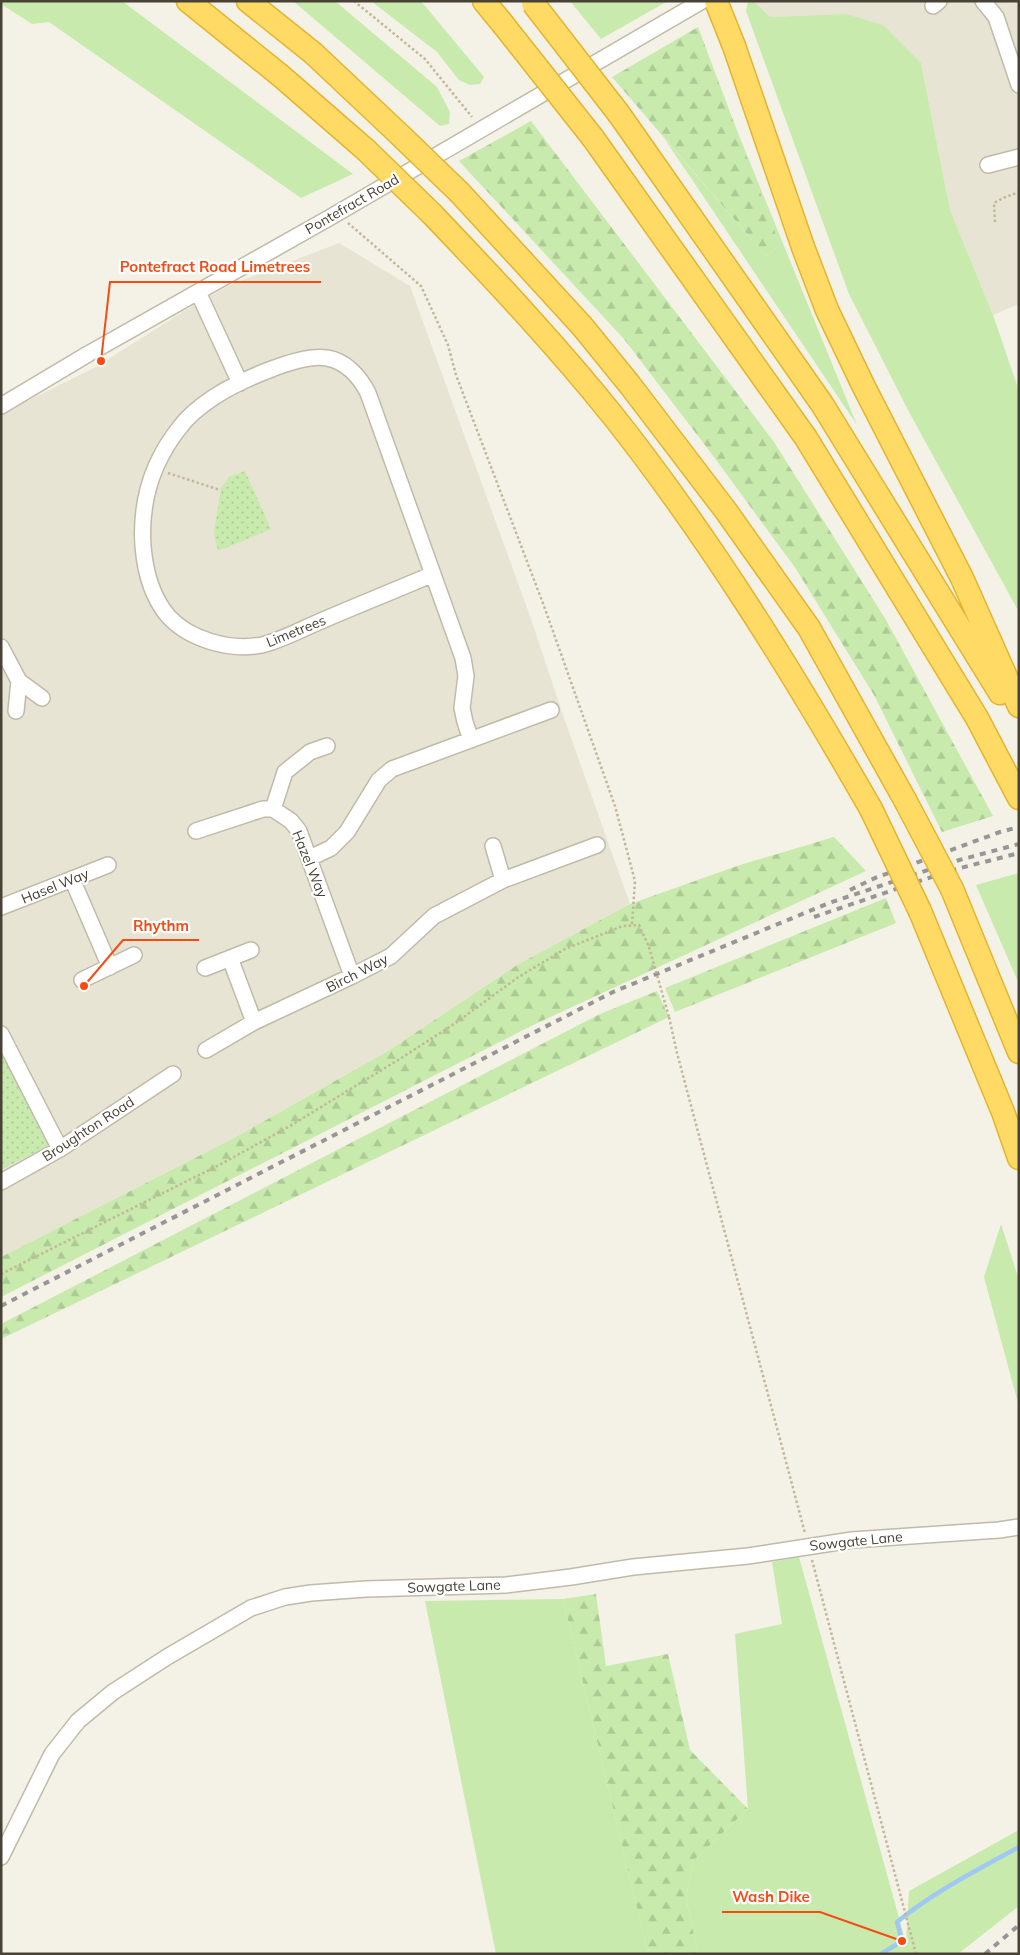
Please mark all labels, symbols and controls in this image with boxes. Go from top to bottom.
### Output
street label: Pontefract Road [302,170,402,238]
callout: Pontefract Road Limetrees [110,252,321,282]
text: Pontefract Road Limetrees [120,257,310,276]
street label: Limetrees [263,611,329,651]
street label: Hazel Way [288,828,332,901]
street label: Hasel Way [19,864,92,908]
callout: Rhythm [123,910,199,940]
text: Rhythm [133,916,189,935]
street label: Birch Way [323,949,392,996]
street label: Broughton Road [39,1093,137,1165]
street label: Sowgate Lane [809,1527,903,1555]
street label: Sowgate Lane [407,1575,501,1597]
callout: Wash Dike [722,1882,820,1912]
text: Wash Dike [732,1887,810,1906]

